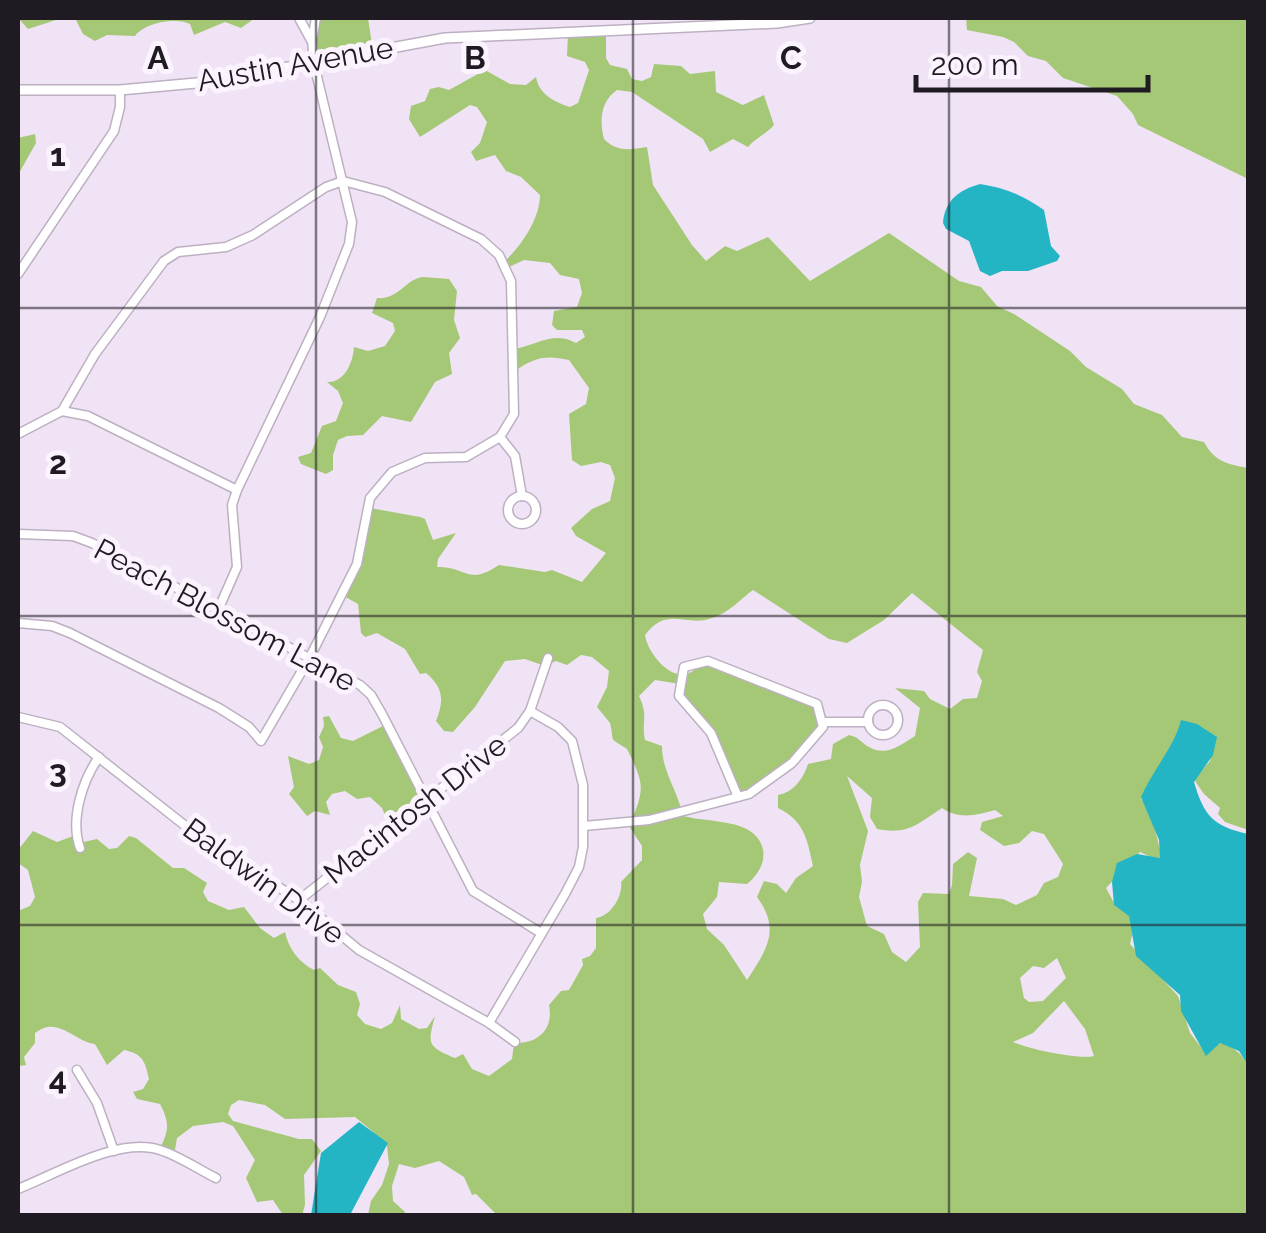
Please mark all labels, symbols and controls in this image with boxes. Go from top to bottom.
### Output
street label: Austin Avenue [194,30,396,98]
scale bar [916,30,1148,92]
text: A [147,39,169,76]
text: B [464,39,486,76]
text: C [780,39,802,76]
text: 200 m [931,47,1019,82]
text: 1 [50,136,66,173]
text: 2 [49,444,67,481]
street label: Peach Blossom Lane [88,531,362,699]
street label: Macintosh Drive [317,727,513,891]
text: 3 [49,752,67,789]
street label: Baldwin Drive [177,811,351,951]
text: 4 [49,1060,67,1097]

